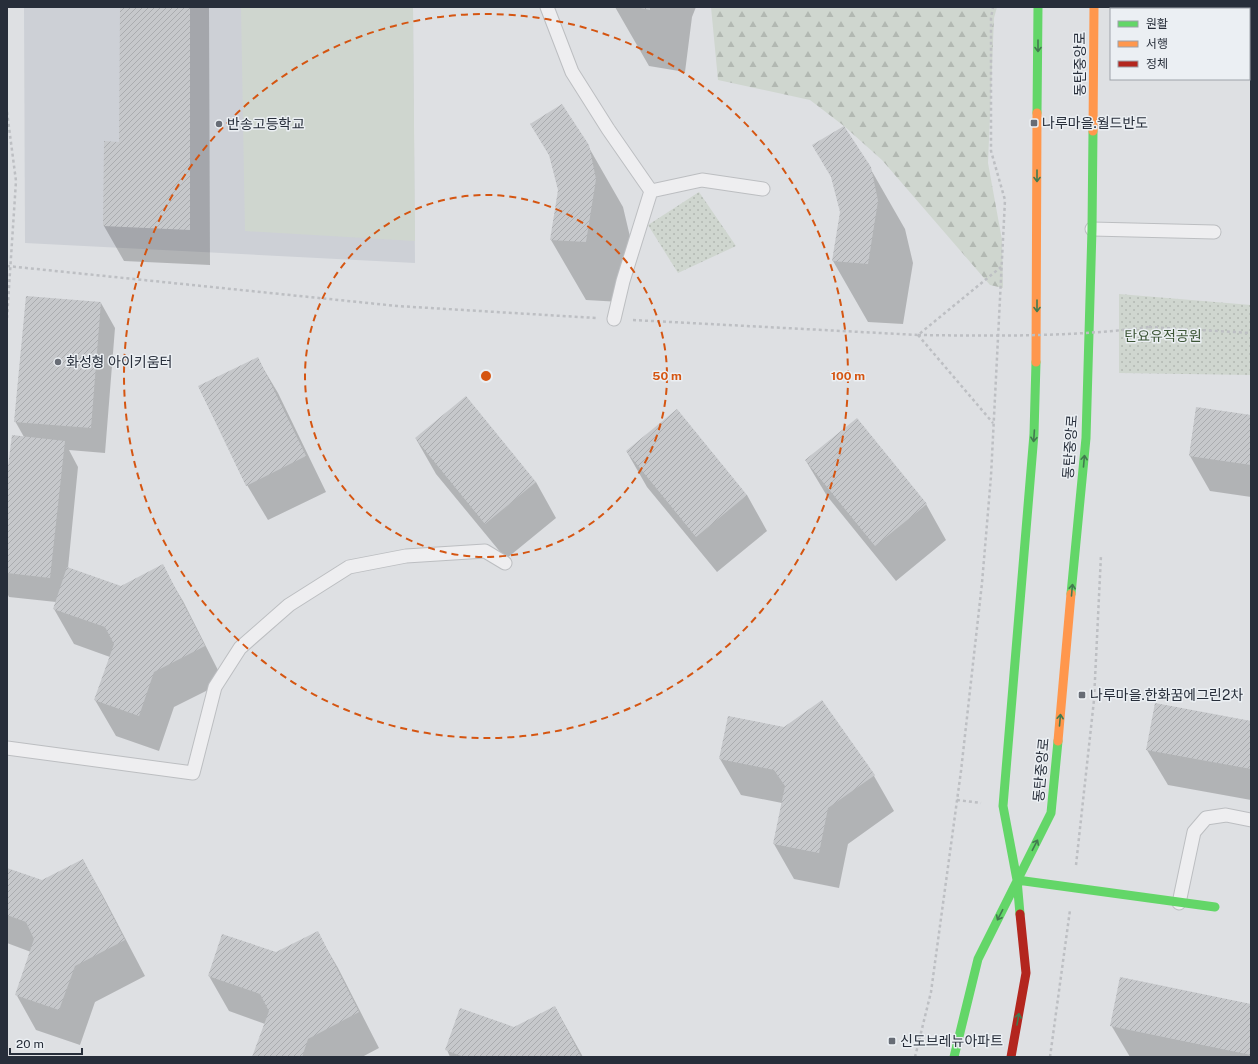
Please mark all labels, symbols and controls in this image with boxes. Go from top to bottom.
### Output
legend [1110,8,1250,80]
text: 원활 [1146,17,1168,31]
street label: 동탄중앙로 [1072,32,1088,96]
text: 서행 [1146,37,1168,51]
one-way arrow [1034,39,1042,52]
text: 정체 [1146,57,1168,71]
place label: 나루마을.월드반도 [1042,115,1148,131]
place label: 반송고등학교 [227,116,304,132]
marker: 나루마을.월드반도 [1029,118,1039,128]
marker: 반송고등학교 [214,119,224,129]
one-way arrow [1033,169,1041,182]
one-way arrow [1033,299,1041,312]
park label: 탄요유적공원 [1124,328,1202,344]
place label: 화성형 아이키움터 [66,354,172,370]
marker: 화성형 아이키움터 [53,357,63,367]
centre of rings [479,369,493,383]
text: 50 m [652,369,682,383]
text: 100 m [831,369,865,383]
street label: 동탄중앙로 [1060,414,1080,480]
one-way arrow [1030,429,1037,442]
one-way arrow [1080,455,1087,468]
one-way arrow [1068,584,1075,597]
place label: 나루마을.한화꿈에그린2차 [1090,687,1243,703]
marker: 나루마을.한화꿈에그린2차 [1077,690,1087,700]
one-way arrow [1056,714,1063,727]
street label: 동탄중앙로 [1030,737,1052,803]
one-way arrow [1032,840,1039,852]
one-way arrow [996,909,1003,921]
one-way arrow [1014,1012,1022,1025]
scale bar [10,1030,82,1056]
place label: 신도브레뉴아파트 [900,1033,1003,1049]
marker: 신도브레뉴아파트 [887,1036,897,1046]
text: 20 m [16,1037,44,1051]

